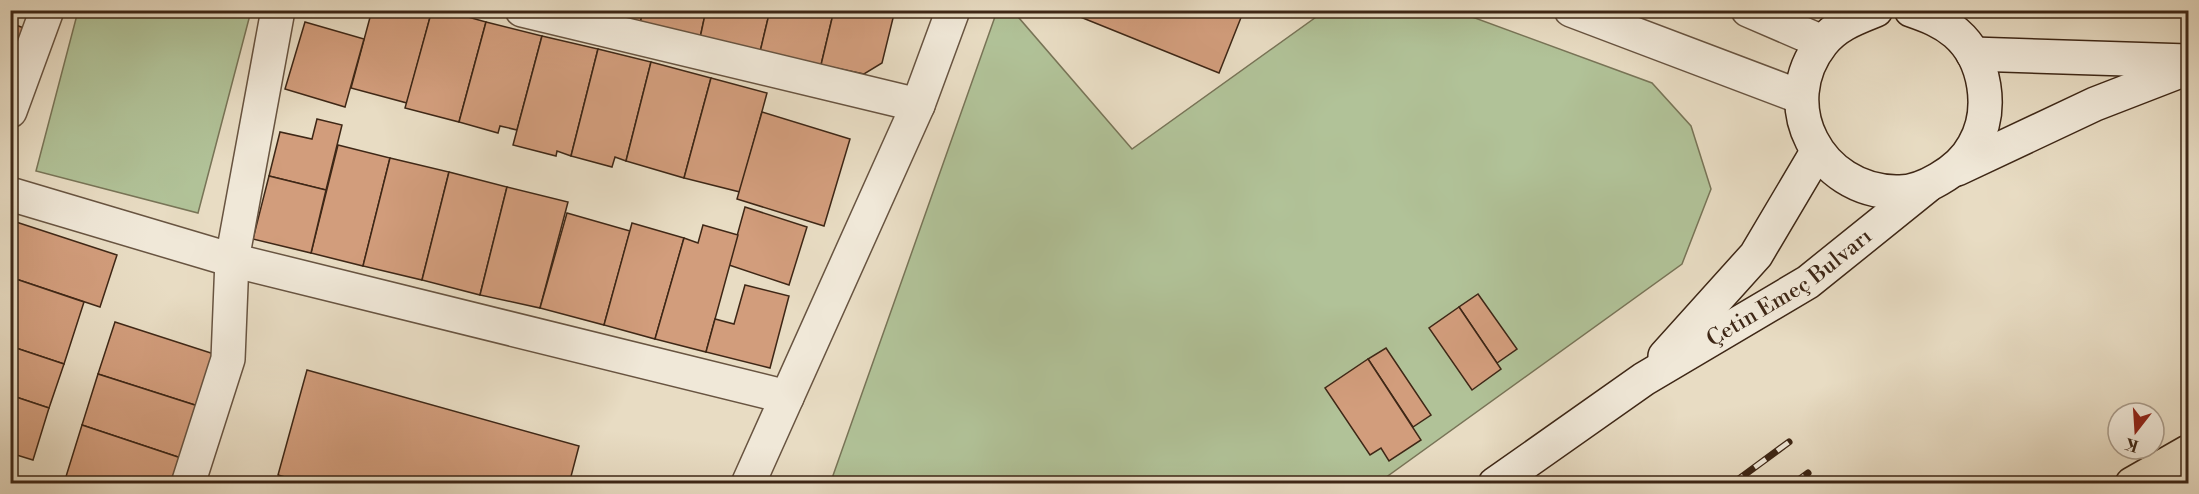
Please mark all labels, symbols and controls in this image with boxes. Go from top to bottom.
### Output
street label: Çetin Emeç Bulvarı [1702,223,1877,353]
north arrow [2106,401,2166,461]
text: K [2122,433,2141,456]

